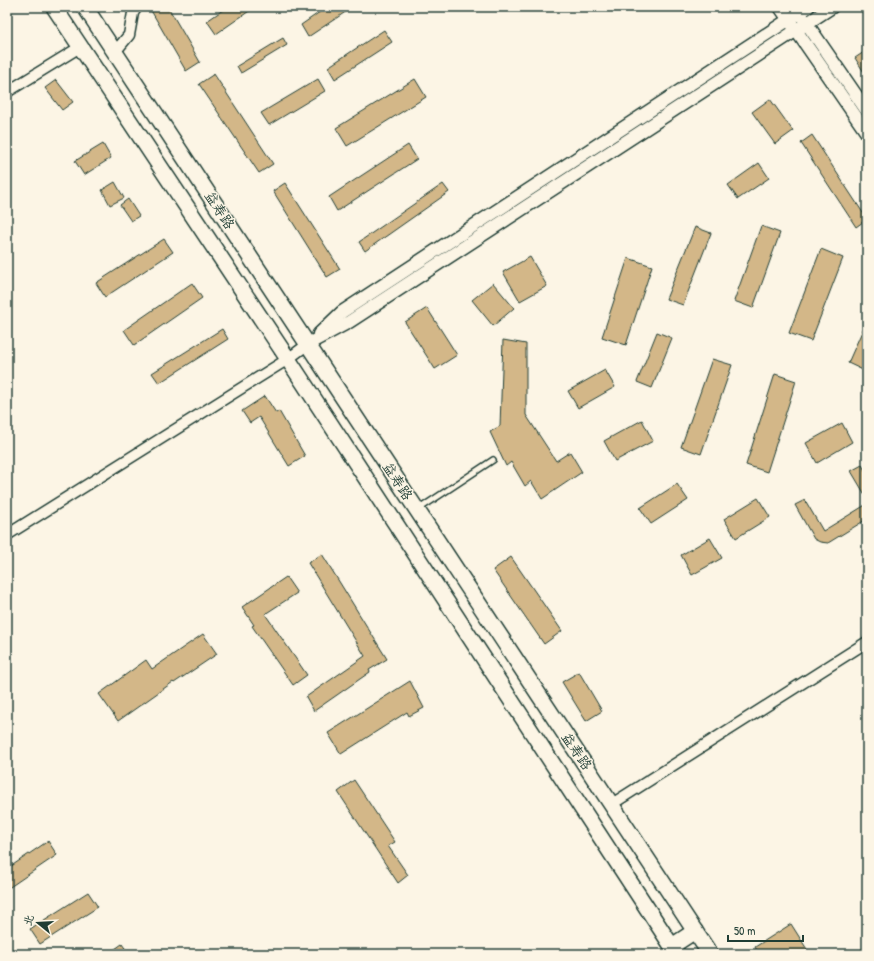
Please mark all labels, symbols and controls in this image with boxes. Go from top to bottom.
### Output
street label: 益寿路 [201,187,240,233]
street label: 益寿路 [379,458,418,504]
street label: 益寿路 [558,728,597,773]
north arrow [18,903,58,943]
text: 北 [20,913,37,927]
scale bar [728,917,803,943]
text: 50 m [734,922,755,939]

